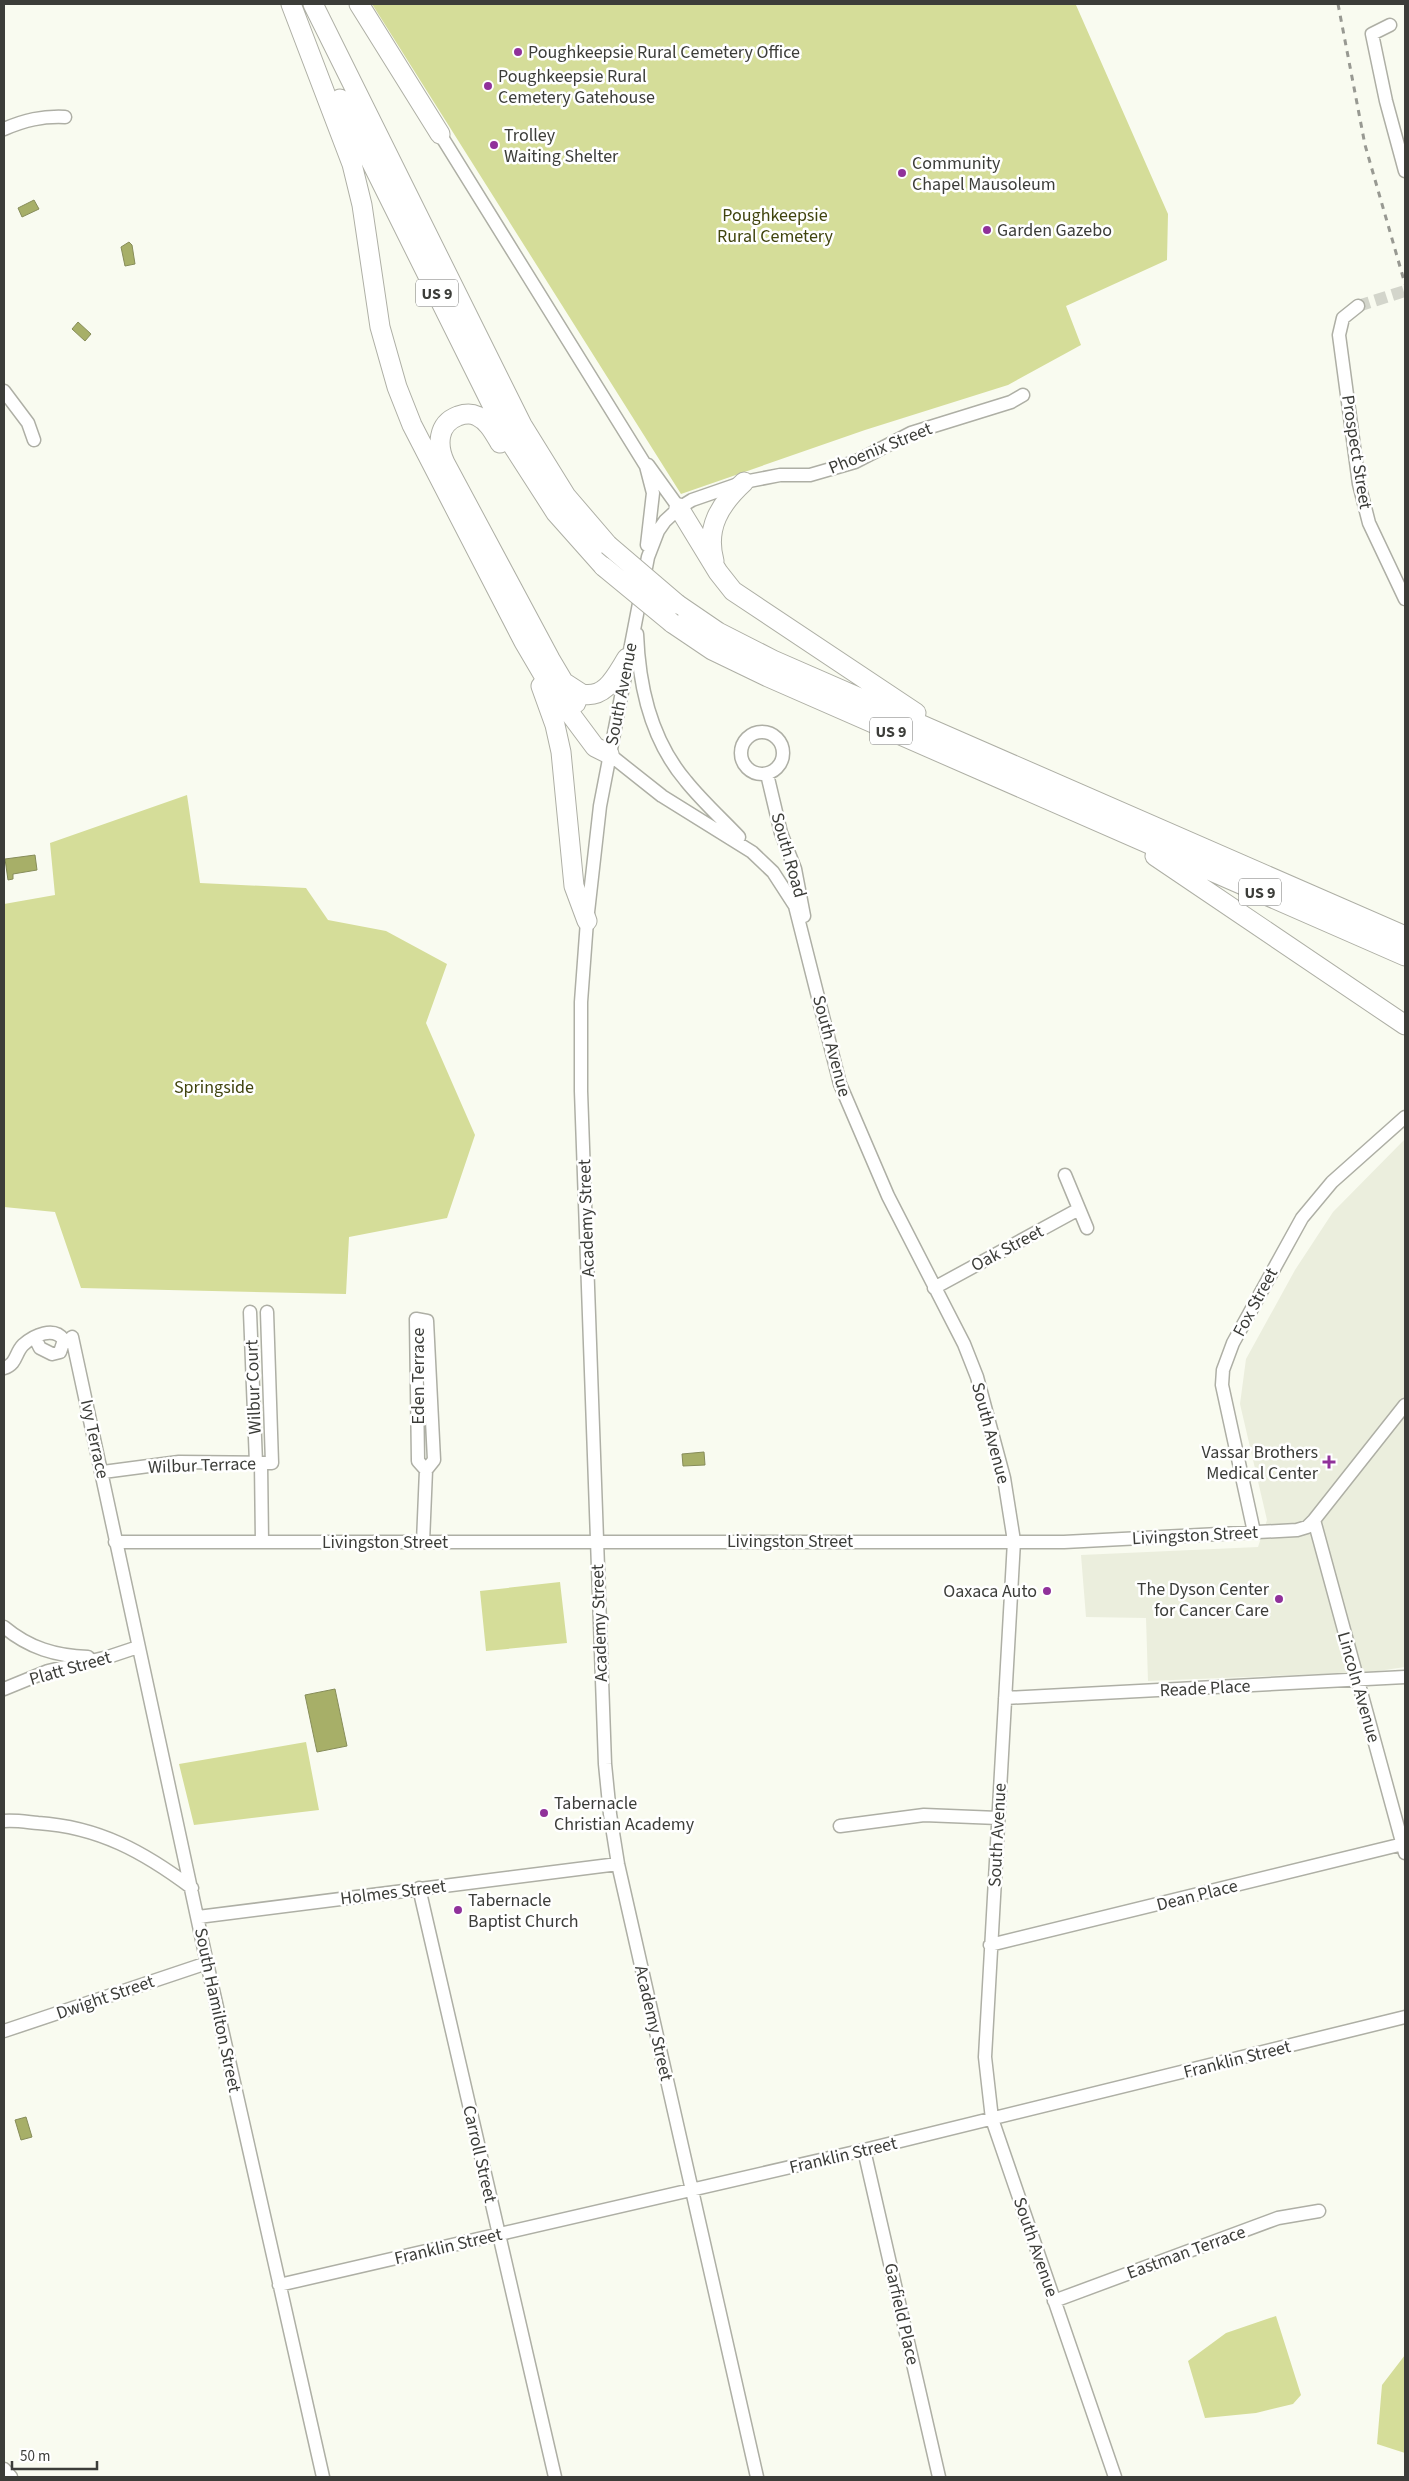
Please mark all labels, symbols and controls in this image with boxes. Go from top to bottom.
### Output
place label: Poughkeepsie Rural Cemetery Office [528,40,800,65]
marker: Poughkeepsie Rural Cemetery Office [512,46,524,58]
place label: Poughkeepsie Rural Cemetery Gatehouse [498,64,655,110]
marker: Poughkeepsie Rural Cemetery Gatehouse [482,80,494,92]
place label: Trolley Waiting Shelter [504,123,619,169]
marker: Trolley Waiting Shelter [488,139,500,151]
place label: Community Chapel Mausoleum [912,151,1056,197]
marker: Community Chapel Mausoleum [896,167,908,179]
park label: Poughkeepsie Rural Cemetery [717,203,834,249]
place label: Garden Gazebo [997,218,1112,243]
marker: Garden Gazebo [981,224,993,236]
road number: US 9 [416,280,458,306]
street label: Prospect Street [1335,393,1378,511]
street label: Phoenix Street [825,416,936,481]
street label: South Avenue [599,641,644,748]
road number: US 9 [870,718,912,744]
street label: South Road [764,810,813,901]
road number: US 9 [1239,879,1281,906]
street label: South Avenue [806,993,857,1100]
park label: Springside [174,1075,254,1100]
street label: Academy Street [572,1159,601,1277]
street label: Oak Street [967,1219,1048,1278]
street label: Fox Street [1227,1263,1284,1341]
street label: Eden Terrace [406,1327,431,1424]
street label: Wilbur Court [239,1339,268,1435]
street label: South Avenue [965,1380,1016,1487]
street label: Ivy Terrace [74,1397,115,1481]
place label: Vassar Brothers Medical Center [1201,1440,1319,1486]
street label: Wilbur Terrace [148,1451,257,1480]
marker: Vassar Brothers Medical Center [1322,1455,1336,1469]
street label: Livingston Street [1131,1520,1259,1551]
street label: Livingston Street [727,1529,853,1554]
street label: Livingston Street [322,1530,448,1555]
street label: Academy Street [585,1564,614,1682]
place label: The Dyson Center for Cancer Care [1137,1577,1270,1623]
place label: Oaxaca Auto [943,1579,1037,1604]
marker: Oaxaca Auto [1041,1585,1053,1597]
marker: The Dyson Center for Cancer Care [1273,1593,1285,1605]
street label: Lincoln Avenue [1331,1629,1386,1745]
street label: Platt Street [26,1645,114,1692]
street label: Reade Place [1159,1674,1251,1703]
street label: South Avenue [982,1782,1013,1888]
place label: Tabernacle Christian Academy [554,1791,695,1837]
marker: Tabernacle Christian Academy [538,1807,550,1819]
street label: Dean Place [1154,1873,1240,1918]
street label: Holmes Street [339,1874,447,1911]
place label: Tabernacle Baptist Church [468,1888,579,1934]
marker: Tabernacle Baptist Church [452,1904,464,1916]
street label: South Hamilton Street [188,1926,247,2095]
street label: Academy Street [628,1963,679,2083]
street label: Dwight Street [53,1969,157,2026]
street label: Franklin Street [1181,2034,1293,2085]
street label: Carroll Street [456,2103,503,2205]
street label: Franklin Street [787,2131,899,2180]
street label: South Avenue [1007,2194,1064,2301]
street label: Eastman Terrace [1123,2219,1249,2286]
street label: Franklin Street [392,2222,504,2271]
street label: Garfield Place [878,2261,925,2368]
scale bar [12,2438,98,2470]
text: 50 m [20,2446,50,2467]

